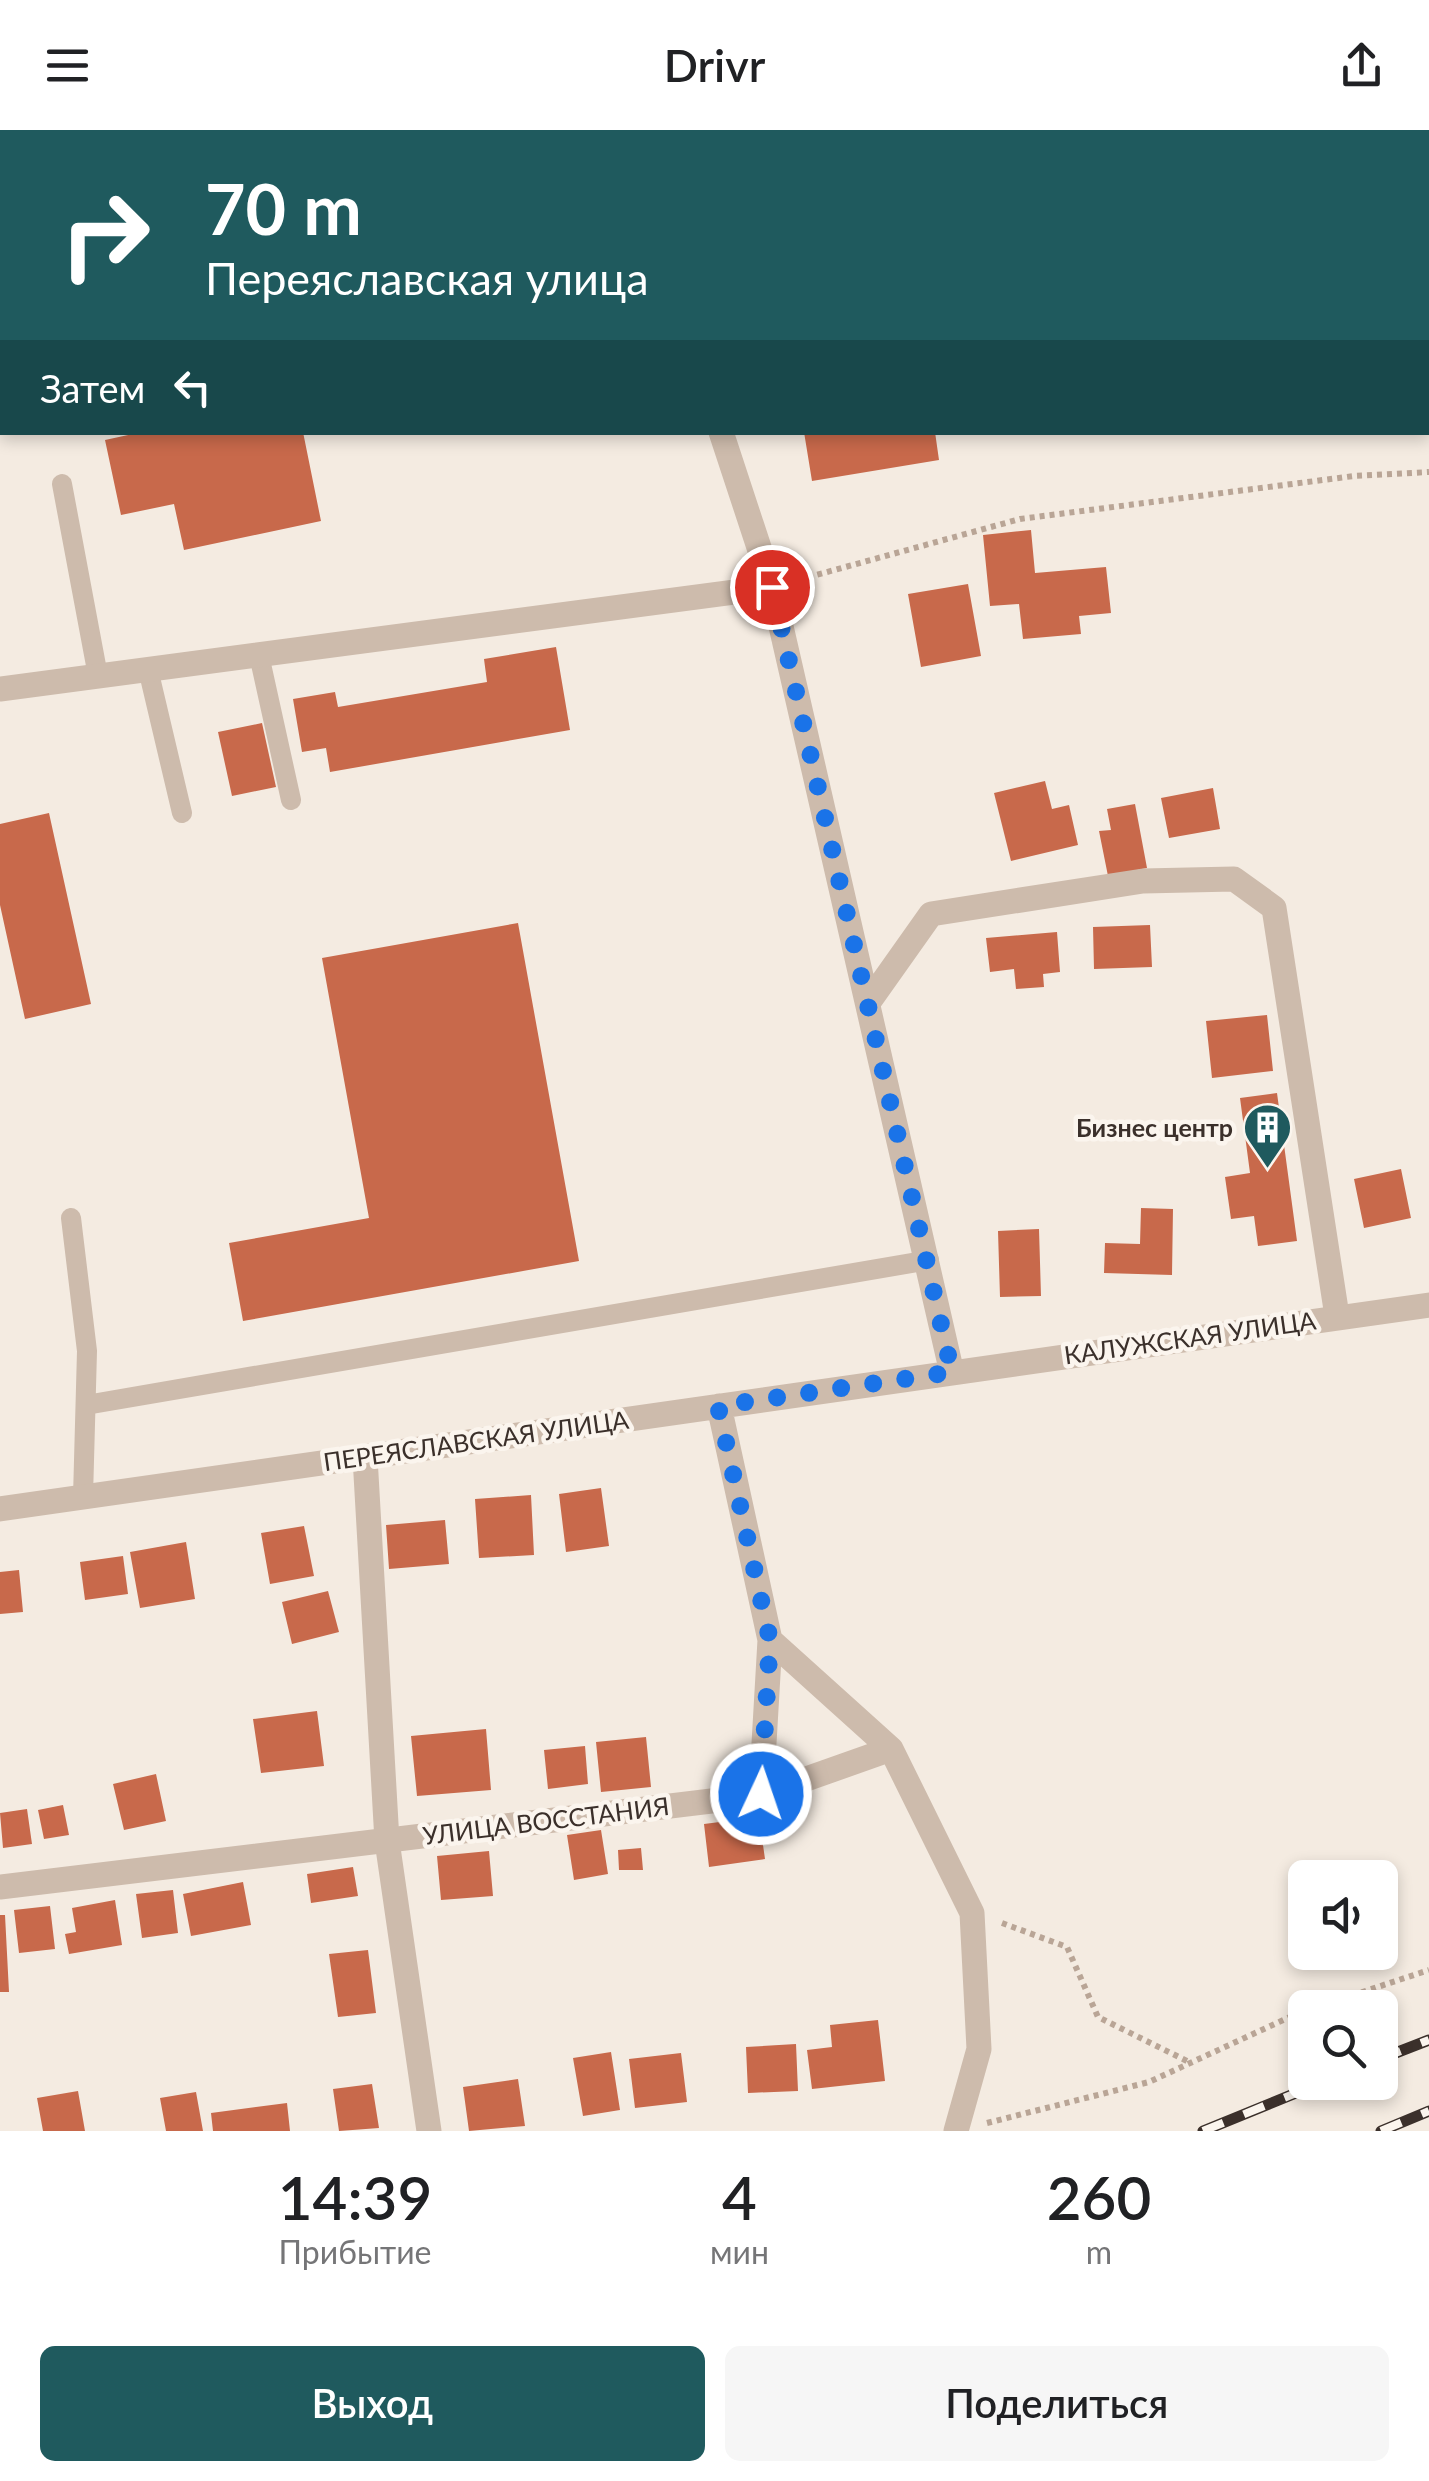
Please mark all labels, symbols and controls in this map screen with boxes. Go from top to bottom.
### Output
icon: menu [40,38,95,93]
text: Drivr [664,38,765,92]
icon: share [1334,38,1389,93]
text: 70 m [205,166,362,250]
icon: right [40,170,170,300]
text: Переяславская улица [205,251,649,305]
icon: left [165,360,220,415]
text: Затем [40,365,145,411]
pin [730,545,815,630]
icon: arrive [745,560,800,615]
building icon: Бизнес центр [1242,1102,1294,1170]
place label: Бизнес центр [1076,1112,1233,1142]
street label: КАЛУЖСКАЯ УЛИЦА [1062,1304,1318,1370]
street label: ПЕРЕЯСЛАВСКАЯ УЛИЦА [321,1404,631,1476]
position arrow [709,1742,813,1846]
street label: УЛИЦА ВОССТАНИЯ [421,1790,671,1850]
map controls [1288,1860,1398,2100]
button: sound [1288,1860,1398,1970]
button: search [1288,1990,1398,2100]
text: 14:39 [278,2161,432,2233]
text: 4 [722,2161,757,2233]
text: 260 [1047,2161,1151,2233]
text: Прибытие [279,2232,431,2271]
text: мин [710,2232,769,2271]
text: m [1086,2232,1112,2271]
button: Выход [40,2346,705,2461]
button: Поделиться [725,2346,1389,2461]

